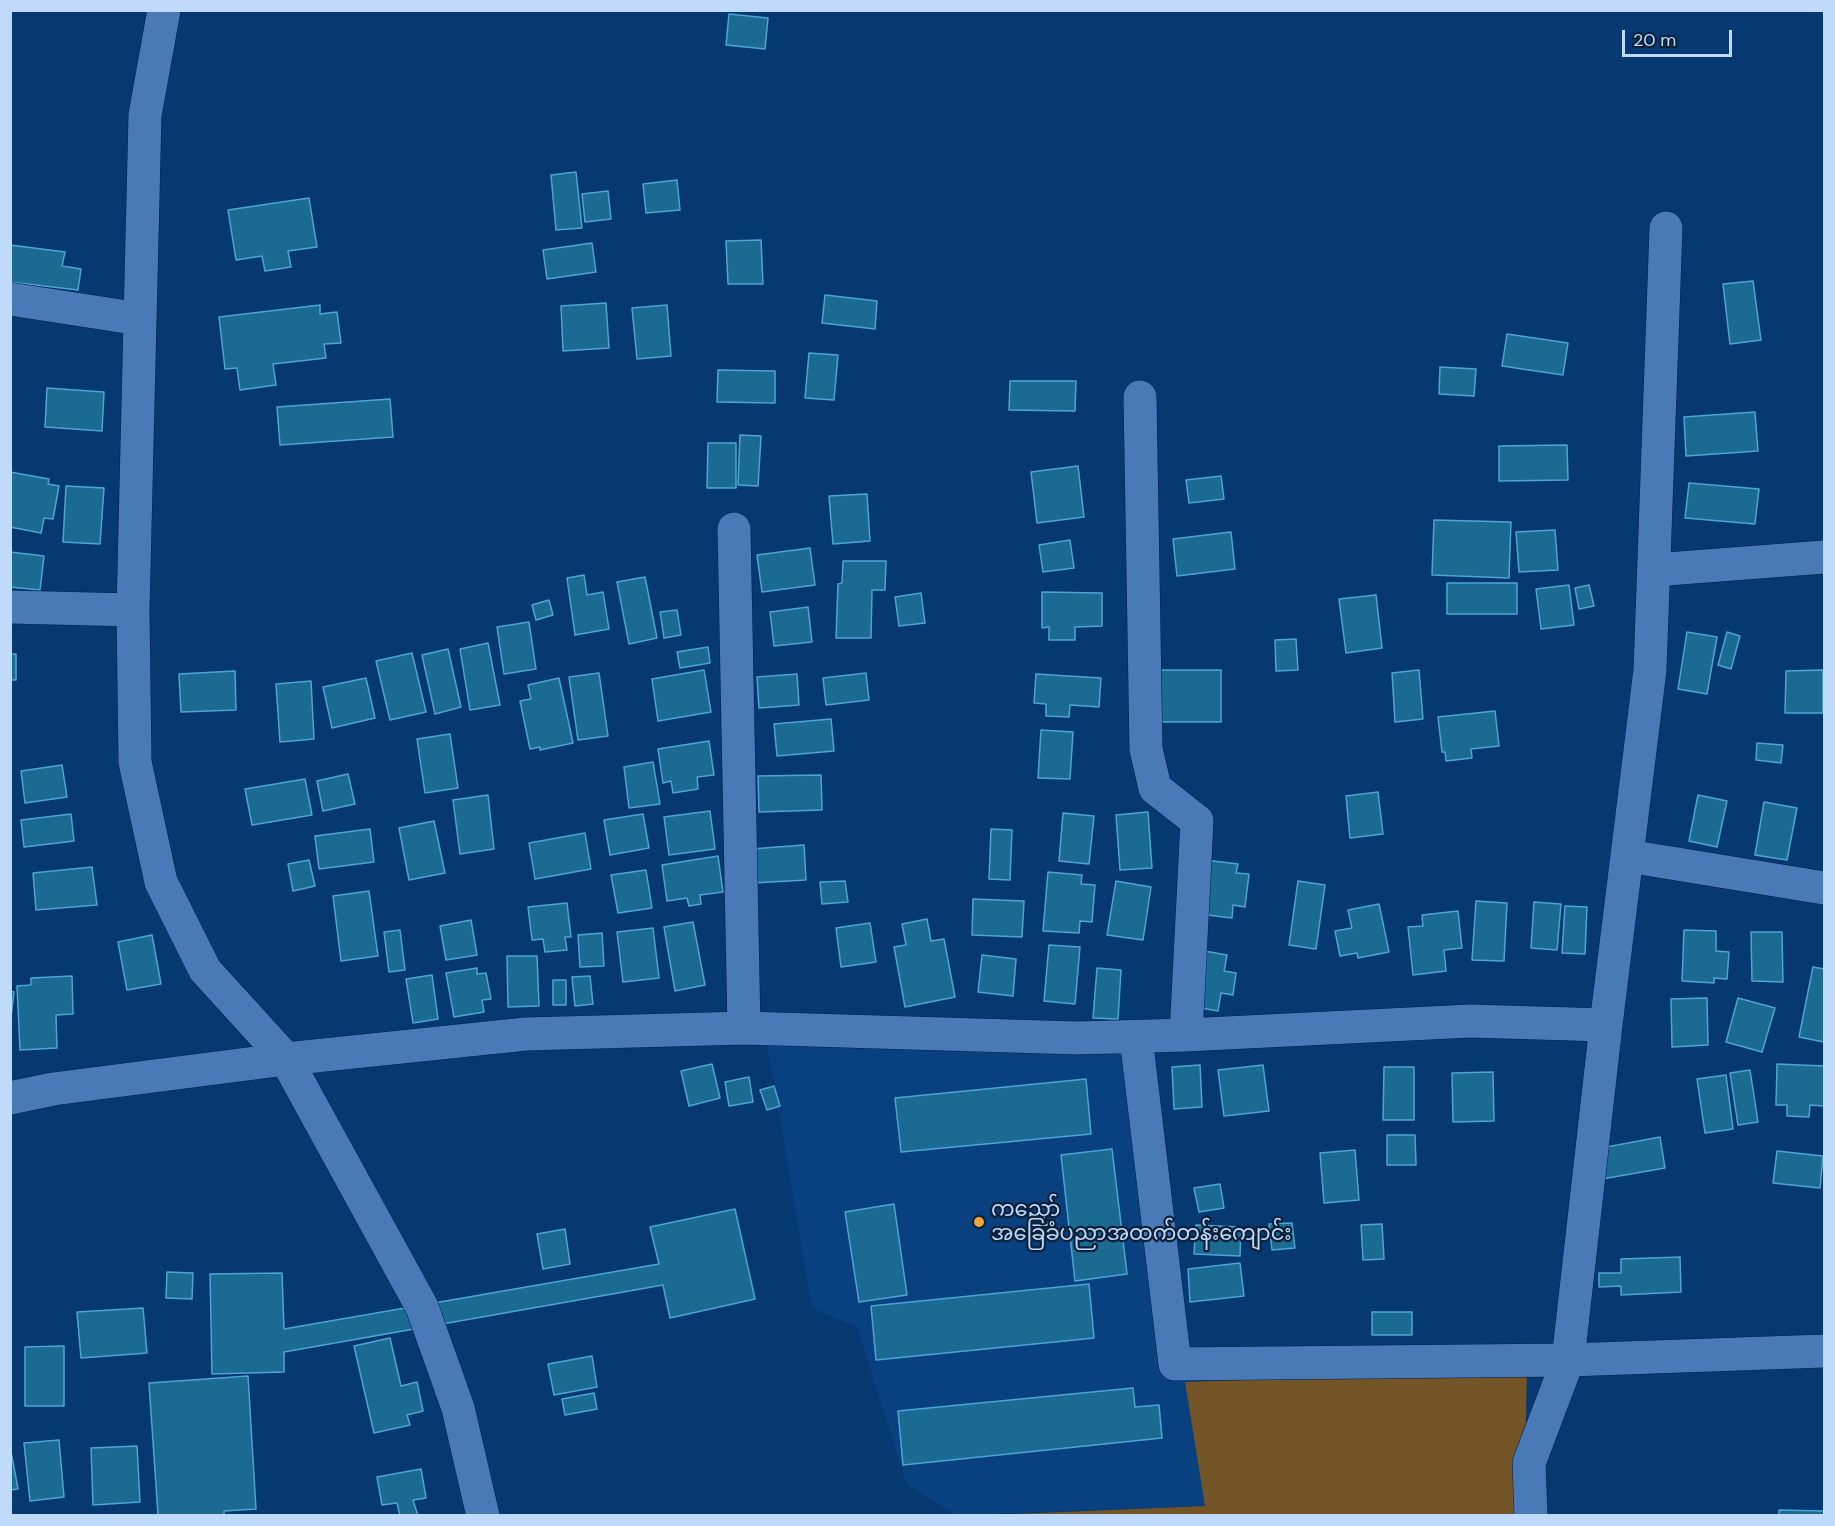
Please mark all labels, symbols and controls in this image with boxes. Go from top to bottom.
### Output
scale bar [1625,18,1734,56]
text: 20 m [1633,28,1676,52]
place label: ကညှော် အခြေခံပညာအထက်တန်းကျောင်း [991,1197,1292,1247]
marker: ကညှော် အခြေခံပညာအထက်တန်းကျောင်း [972,1215,986,1229]

